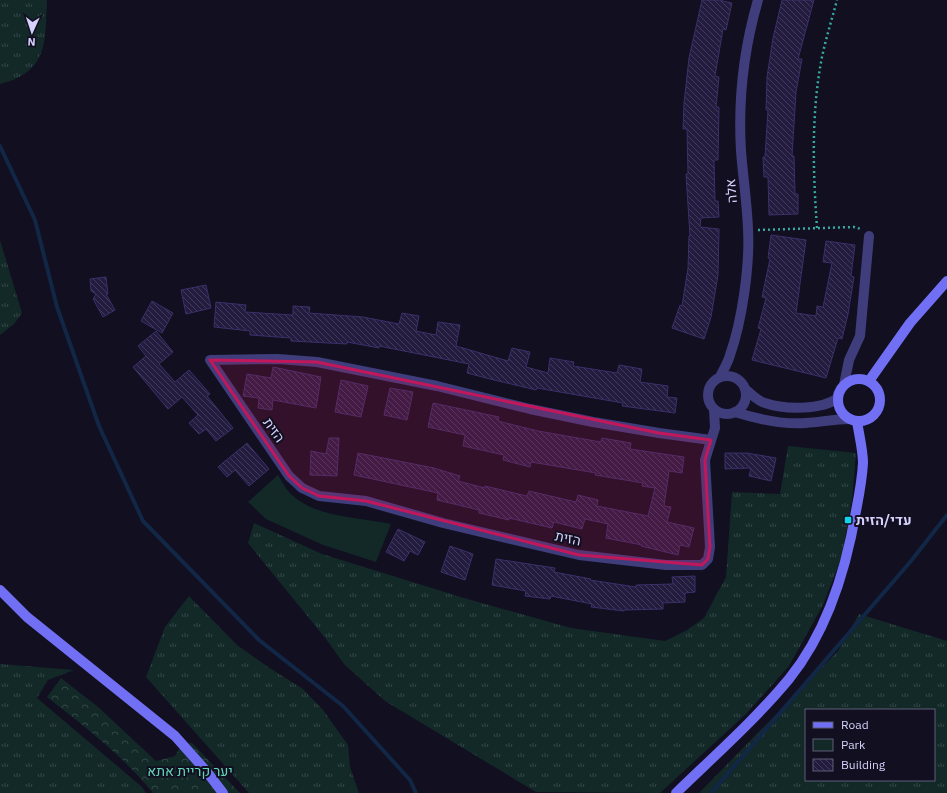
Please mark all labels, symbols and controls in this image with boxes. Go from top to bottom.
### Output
north arrow [12,12,52,52]
text: N [27,35,36,49]
street label: אלה [721,178,741,204]
street label: הזית [259,414,289,446]
place label: עדי/הזית [856,511,912,529]
marker: עדי/הזית [843,515,853,525]
street label: הזית [553,526,583,550]
legend [805,709,935,781]
text: Road [841,717,869,732]
text: Park [841,737,866,752]
text: Building [841,757,886,772]
park label: יער קריית אתא [147,762,233,780]

